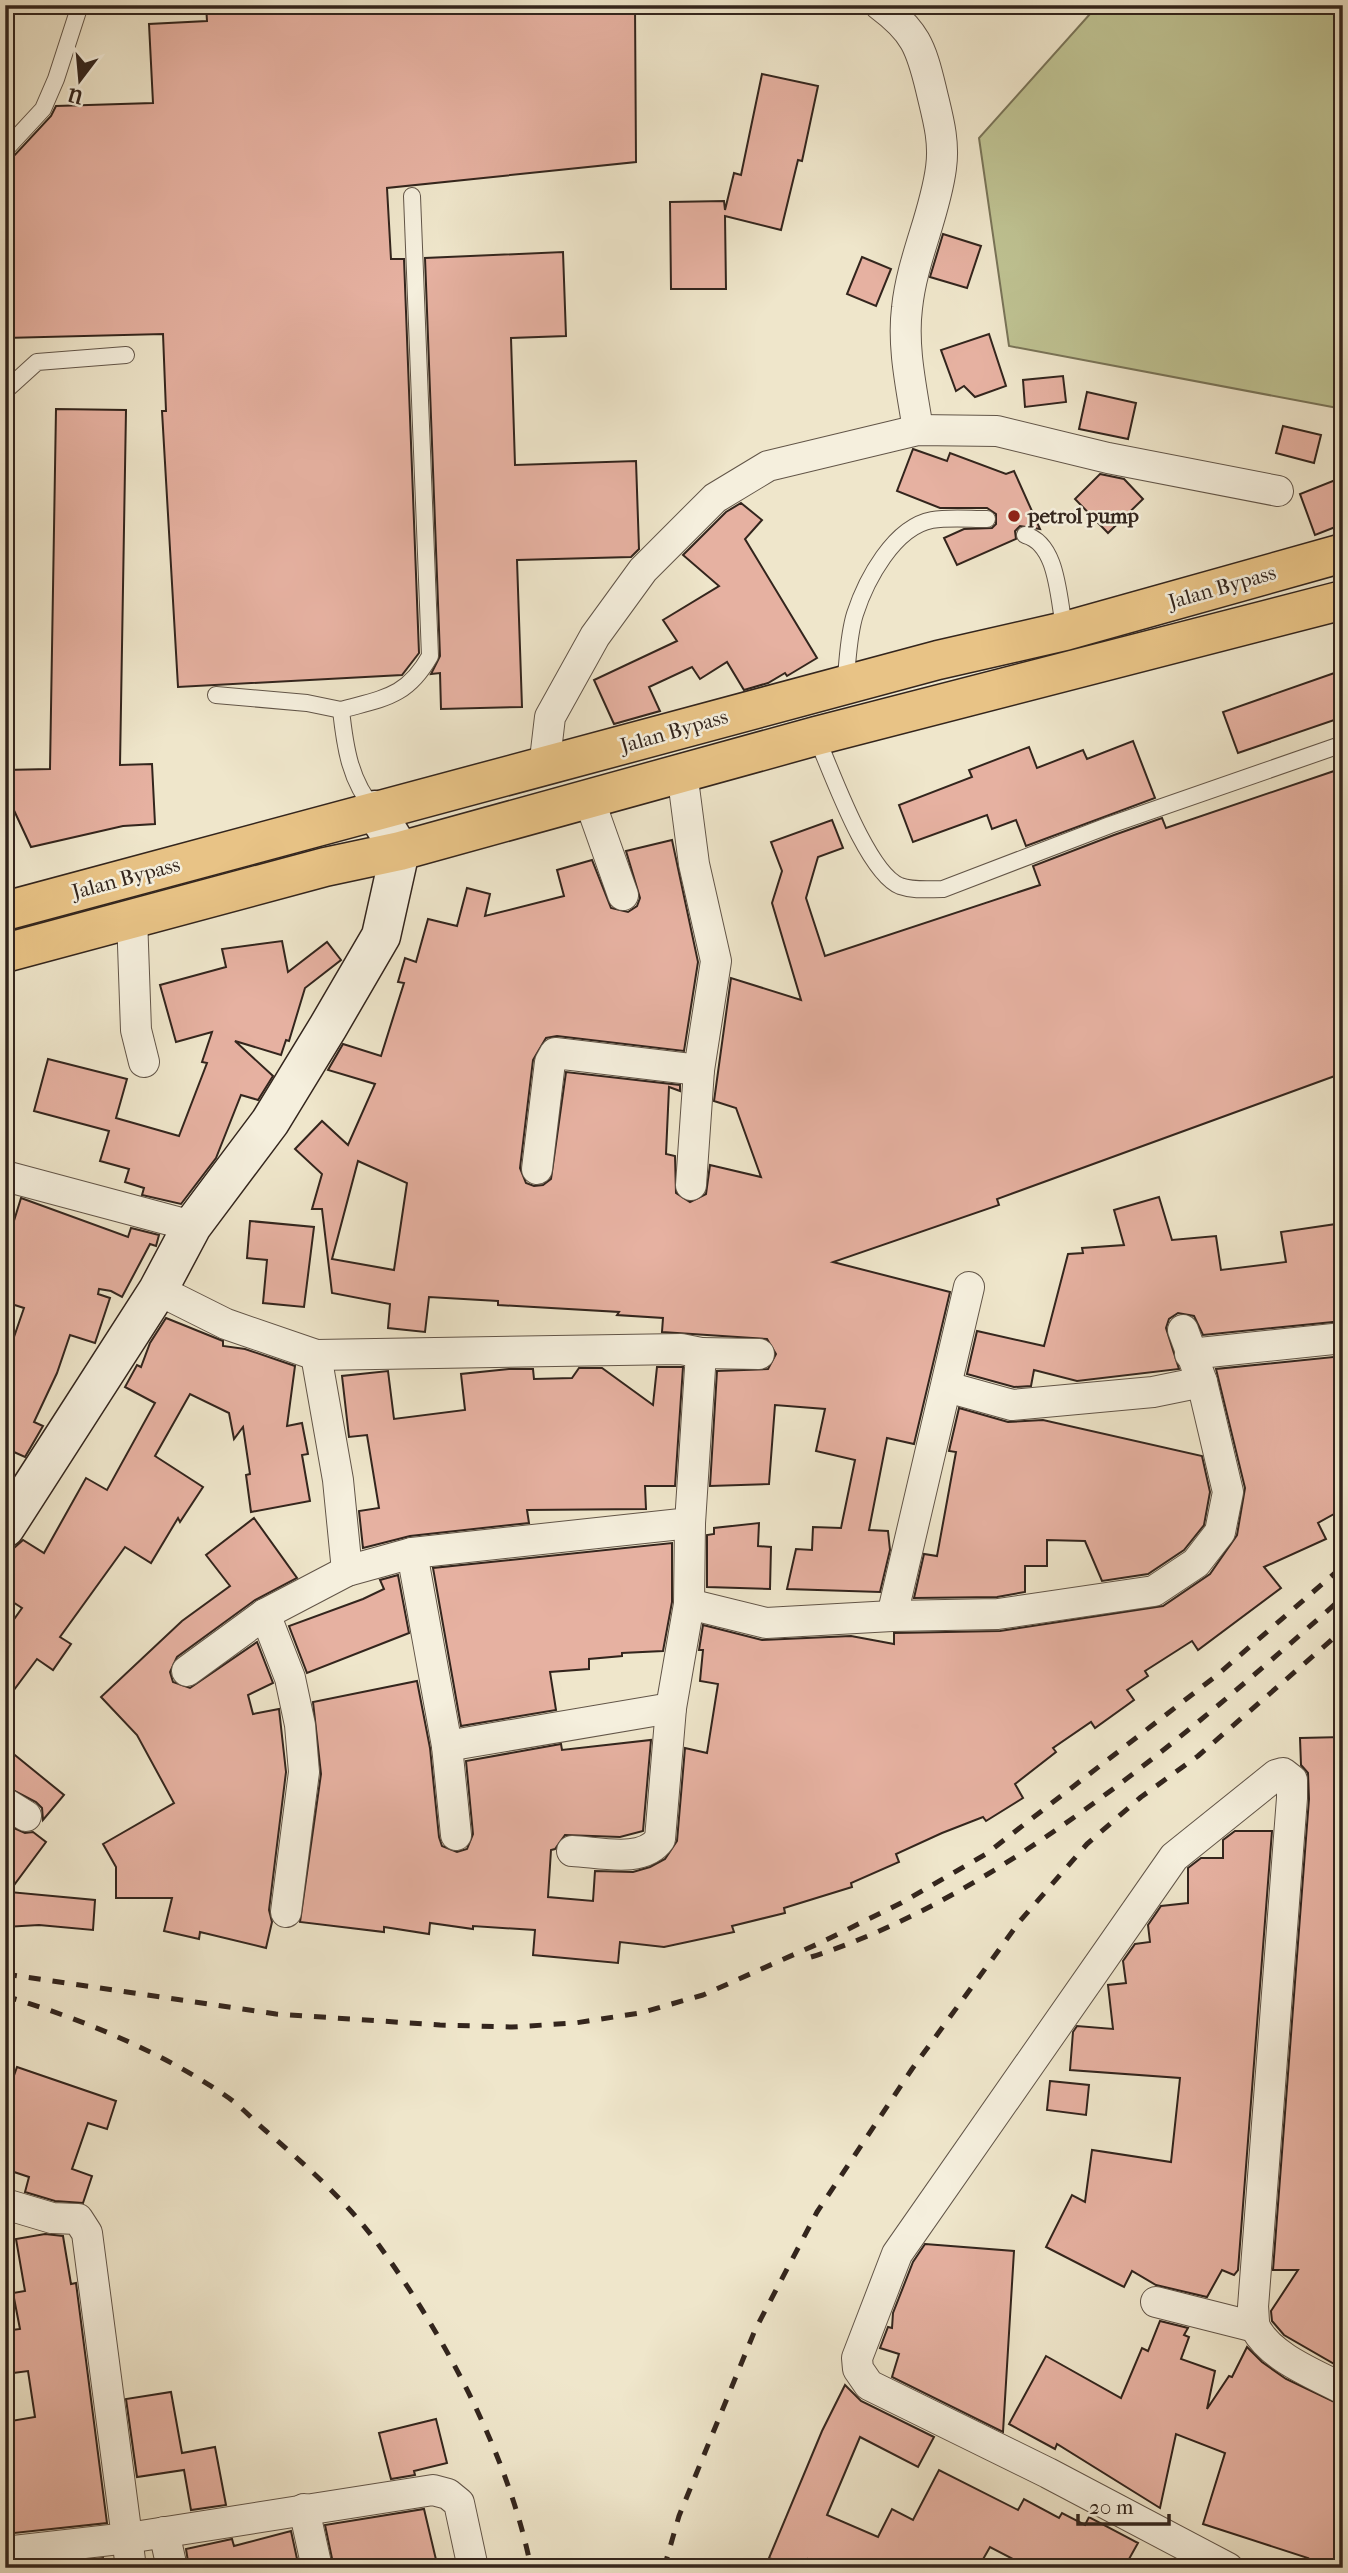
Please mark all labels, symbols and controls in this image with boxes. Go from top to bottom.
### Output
north arrow [46,46,116,116]
text: U [65,83,87,108]
place label: petrol pump [1027,504,1139,528]
marker: petrol pump [1006,508,1022,524]
street label: Jalan Bypass [1164,560,1279,614]
street label: Jalan Bypass [616,704,731,758]
street label: Jalan Bypass [67,852,183,904]
scale bar [1078,2482,1170,2526]
text: 20 m [1089,2495,1134,2519]

